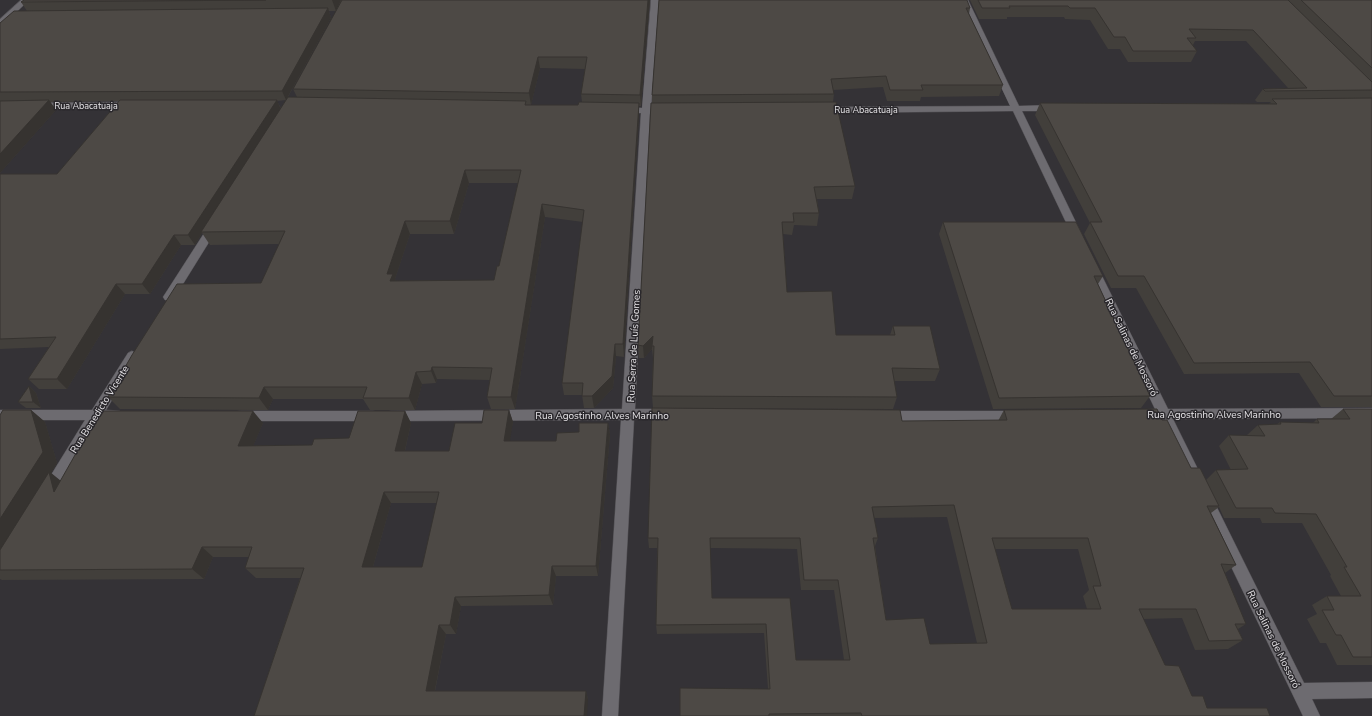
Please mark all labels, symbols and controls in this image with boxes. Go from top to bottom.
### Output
street label: Rua Abacatuaja [54,100,118,112]
street label: Rua Abacatuaja [834,104,898,116]
street label: Rua Serra de Luís Gomes [624,289,644,403]
street label: Rua Salinas de Mossoró [1101,296,1161,399]
street label: Rua Benedicto Vicente [67,363,133,456]
street label: Rua Agostinho Alves Marinho [1147,408,1281,422]
street label: Rua Agostinho Alves Marinho [535,409,669,423]
street label: Rua Salinas de Mossoró [1243,588,1303,691]

